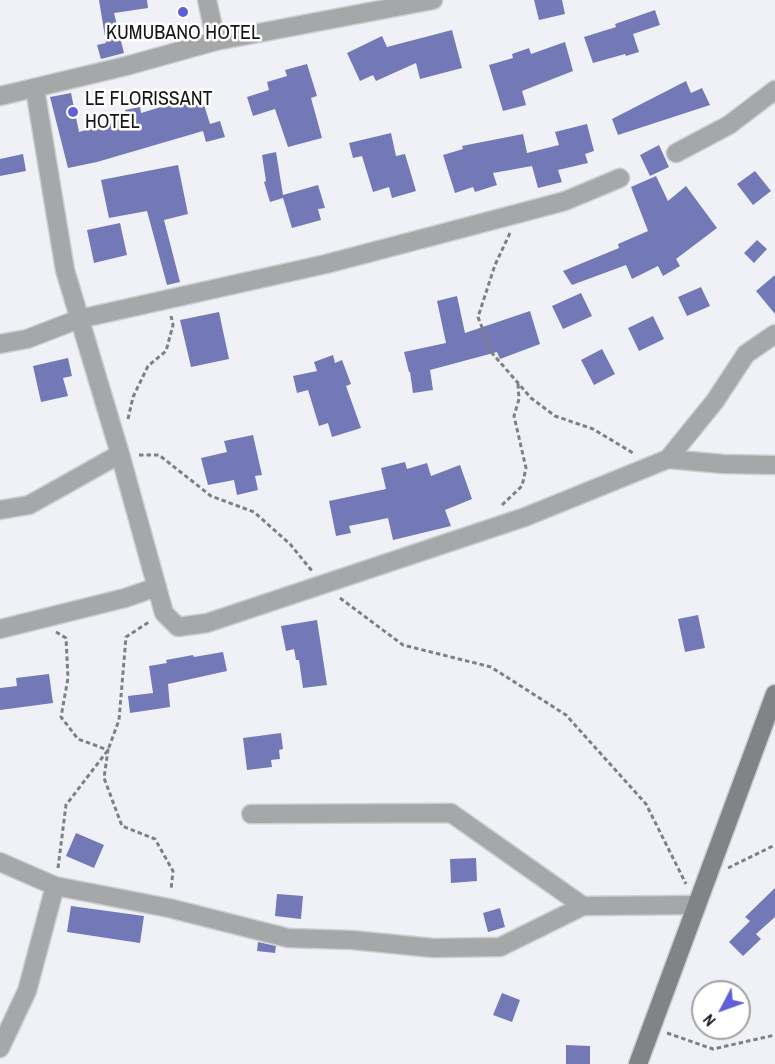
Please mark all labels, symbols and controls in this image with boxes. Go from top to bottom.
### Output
marker: KUMUBANO HOTEL [176,5,190,19]
place label: KUMUBANO HOTEL [106,22,260,46]
place label: LE FLORISSANT HOTEL [85,88,213,135]
marker: LE FLORISSANT HOTEL [66,105,80,119]
north arrow [691,980,751,1040]
text: N [698,1010,720,1031]

